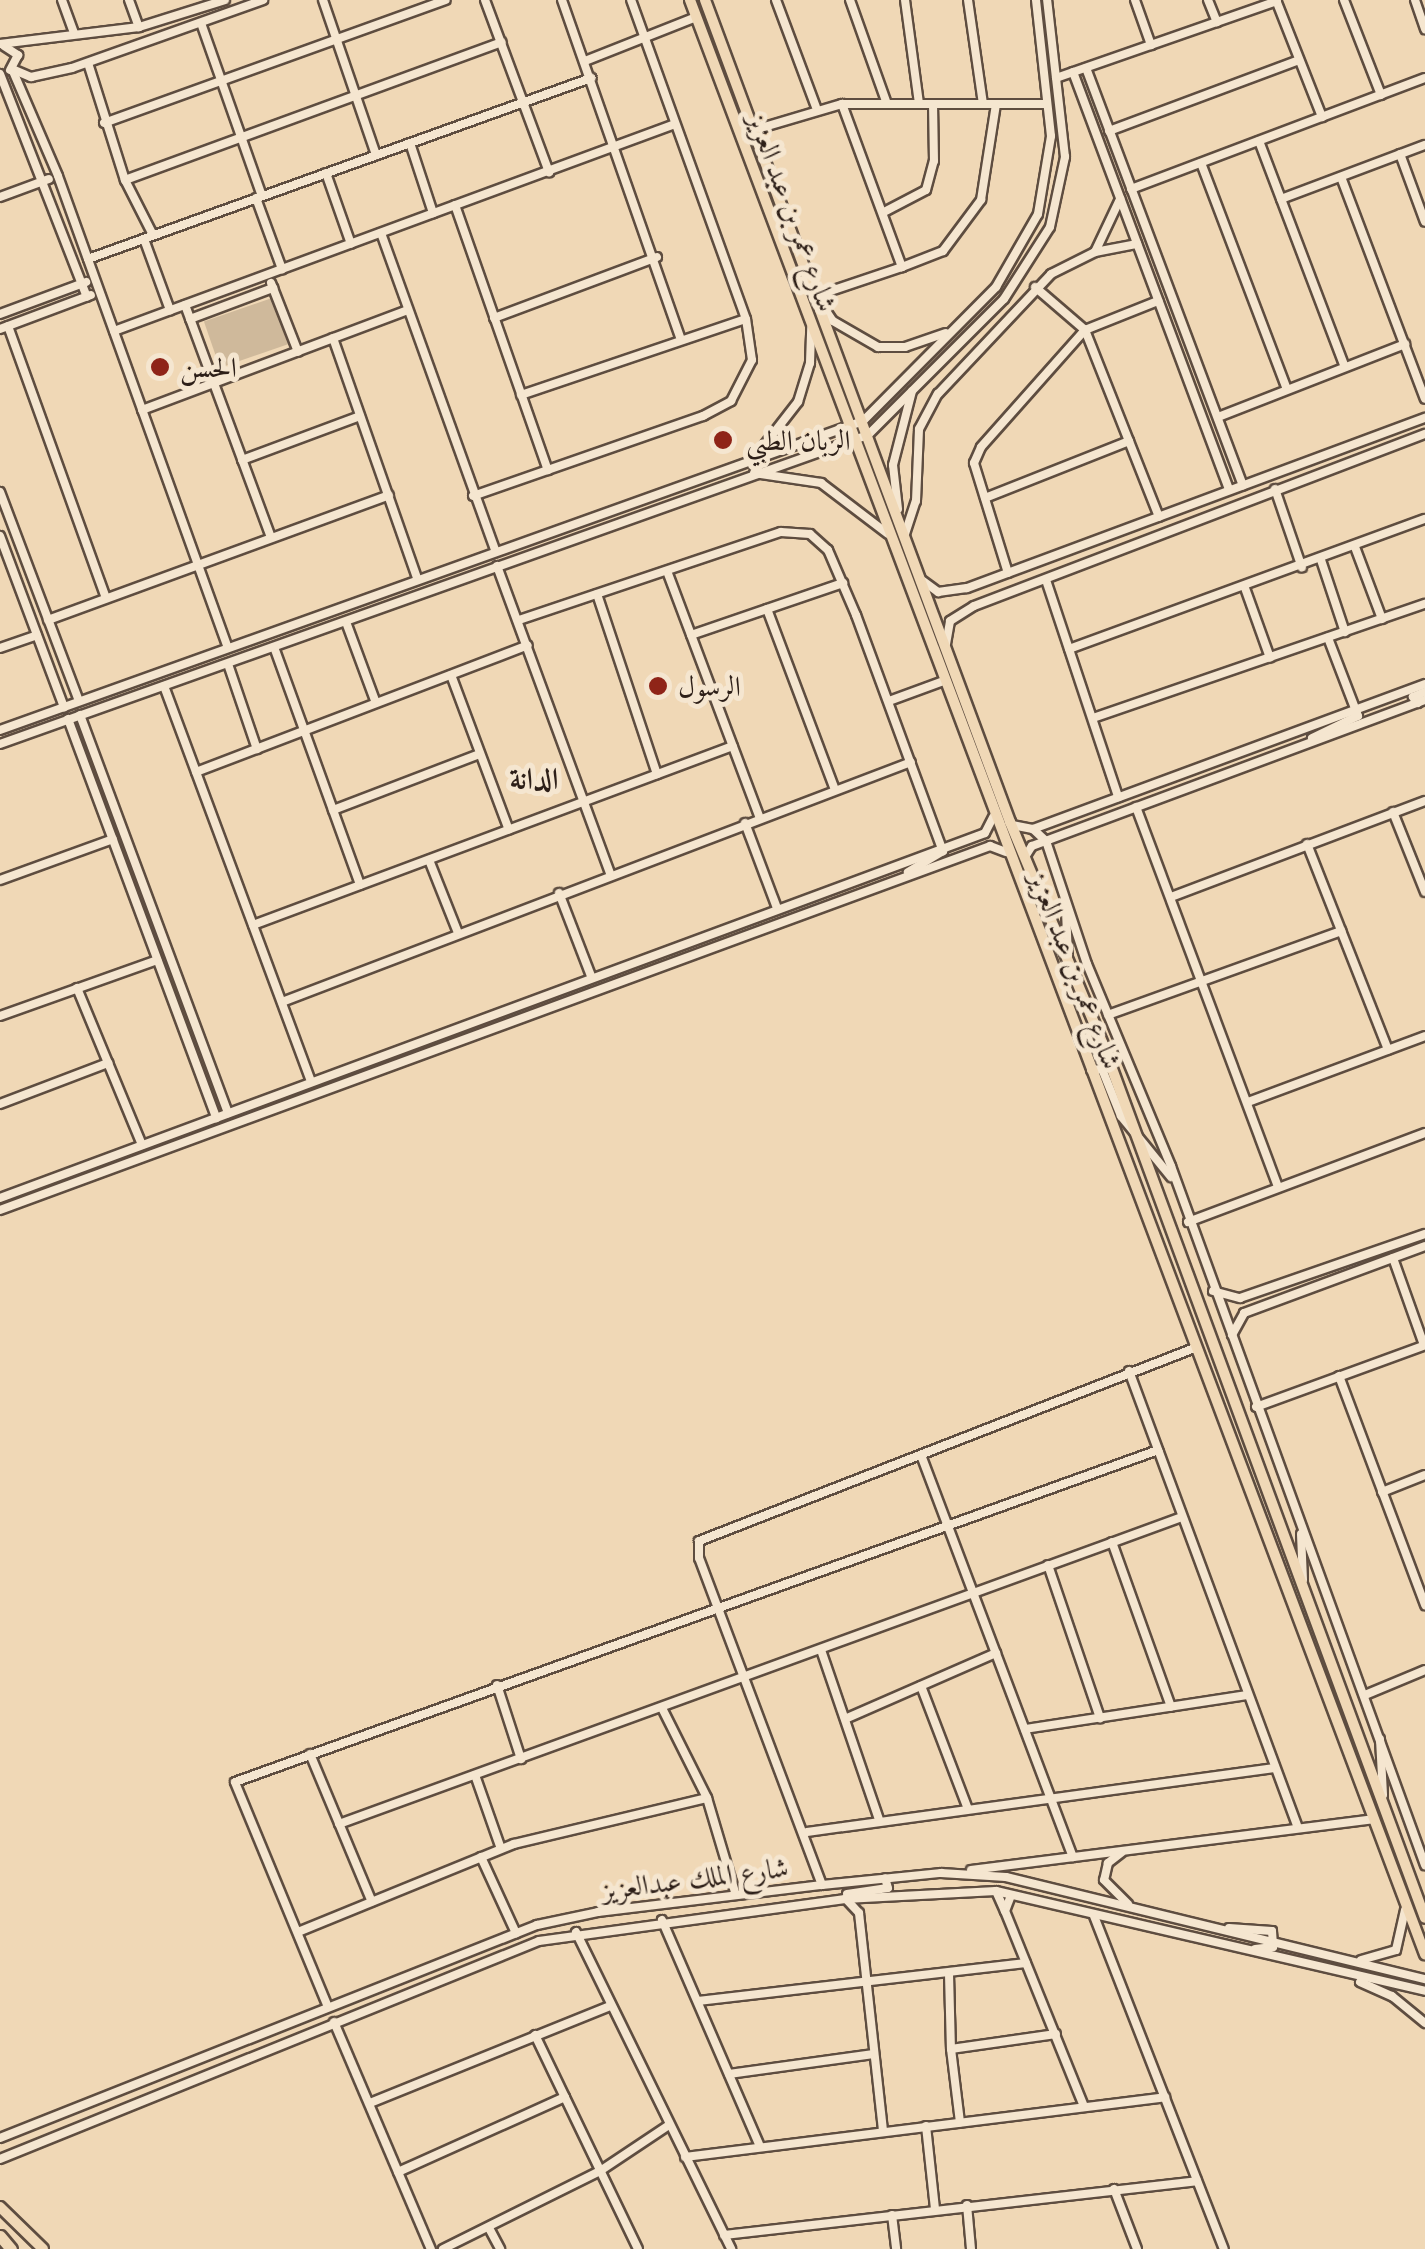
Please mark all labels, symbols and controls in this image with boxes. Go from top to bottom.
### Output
street label: شارع عمر بن عبد العزيز [742,108,844,316]
place label: الحسن [180,350,237,384]
marker: الحسن [149,356,171,378]
place label: الربان الطبي [746,423,851,457]
marker: الربان الطبي [710,427,736,453]
place label: الرسول [678,669,741,703]
marker: الرسول [647,675,669,697]
district label: الدانة [510,761,558,797]
street label: شارع عمر بن عبد العزيز [1023,867,1129,1073]
street label: شارع الملك عبدالعزيز [600,1850,790,1906]

